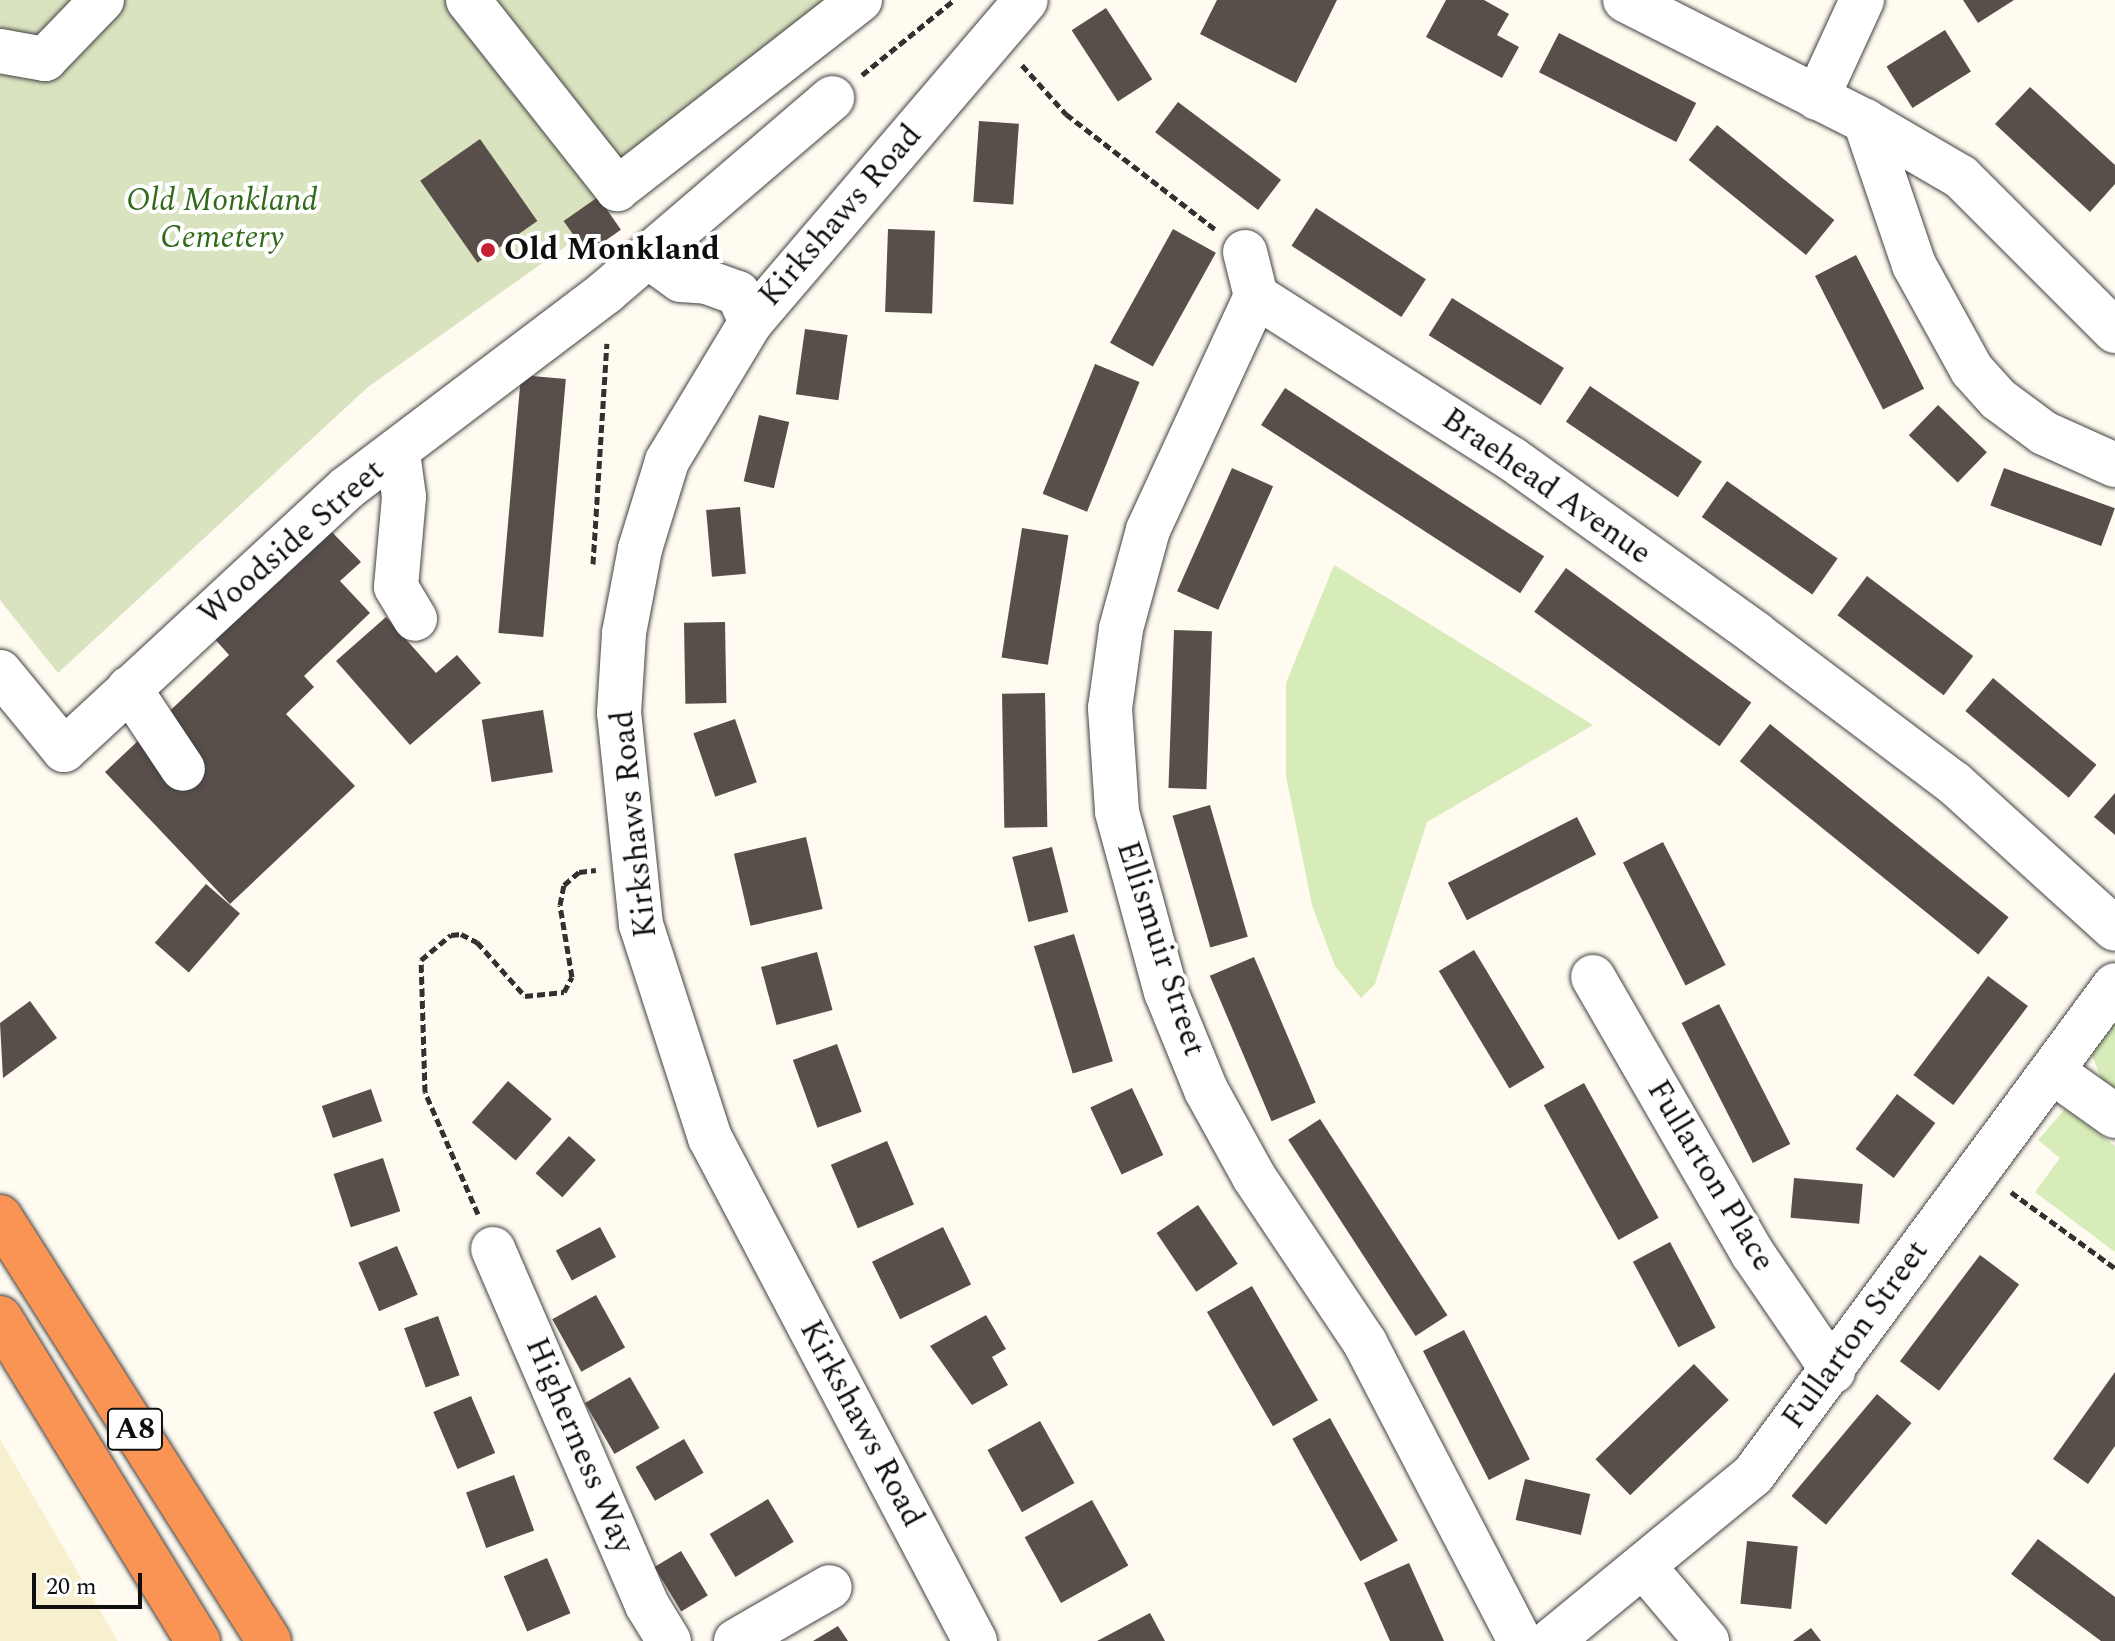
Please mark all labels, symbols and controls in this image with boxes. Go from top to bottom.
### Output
street label: Kirkshaws Road [752,117,930,315]
park label: Old Monkland Cemetery [126,183,318,258]
place label: Old Monkland [504,231,720,269]
marker: Old Monkland [479,241,497,259]
street label: Braehead Avenue [1434,401,1658,573]
street label: Woodside Street [192,452,392,634]
street label: Kirkshaws Road [604,708,666,940]
street label: Ellismuir Street [1107,837,1213,1061]
street label: Fullarton Place [1638,1074,1782,1278]
street label: Fullarton Street [1775,1233,1937,1437]
street label: Kirkshaws Road [790,1314,932,1534]
street label: Higherness Way [516,1332,642,1560]
road number: A8 [105,1403,165,1455]
scale bar [36,1557,146,1607]
text: 20 m [46,1569,97,1605]

